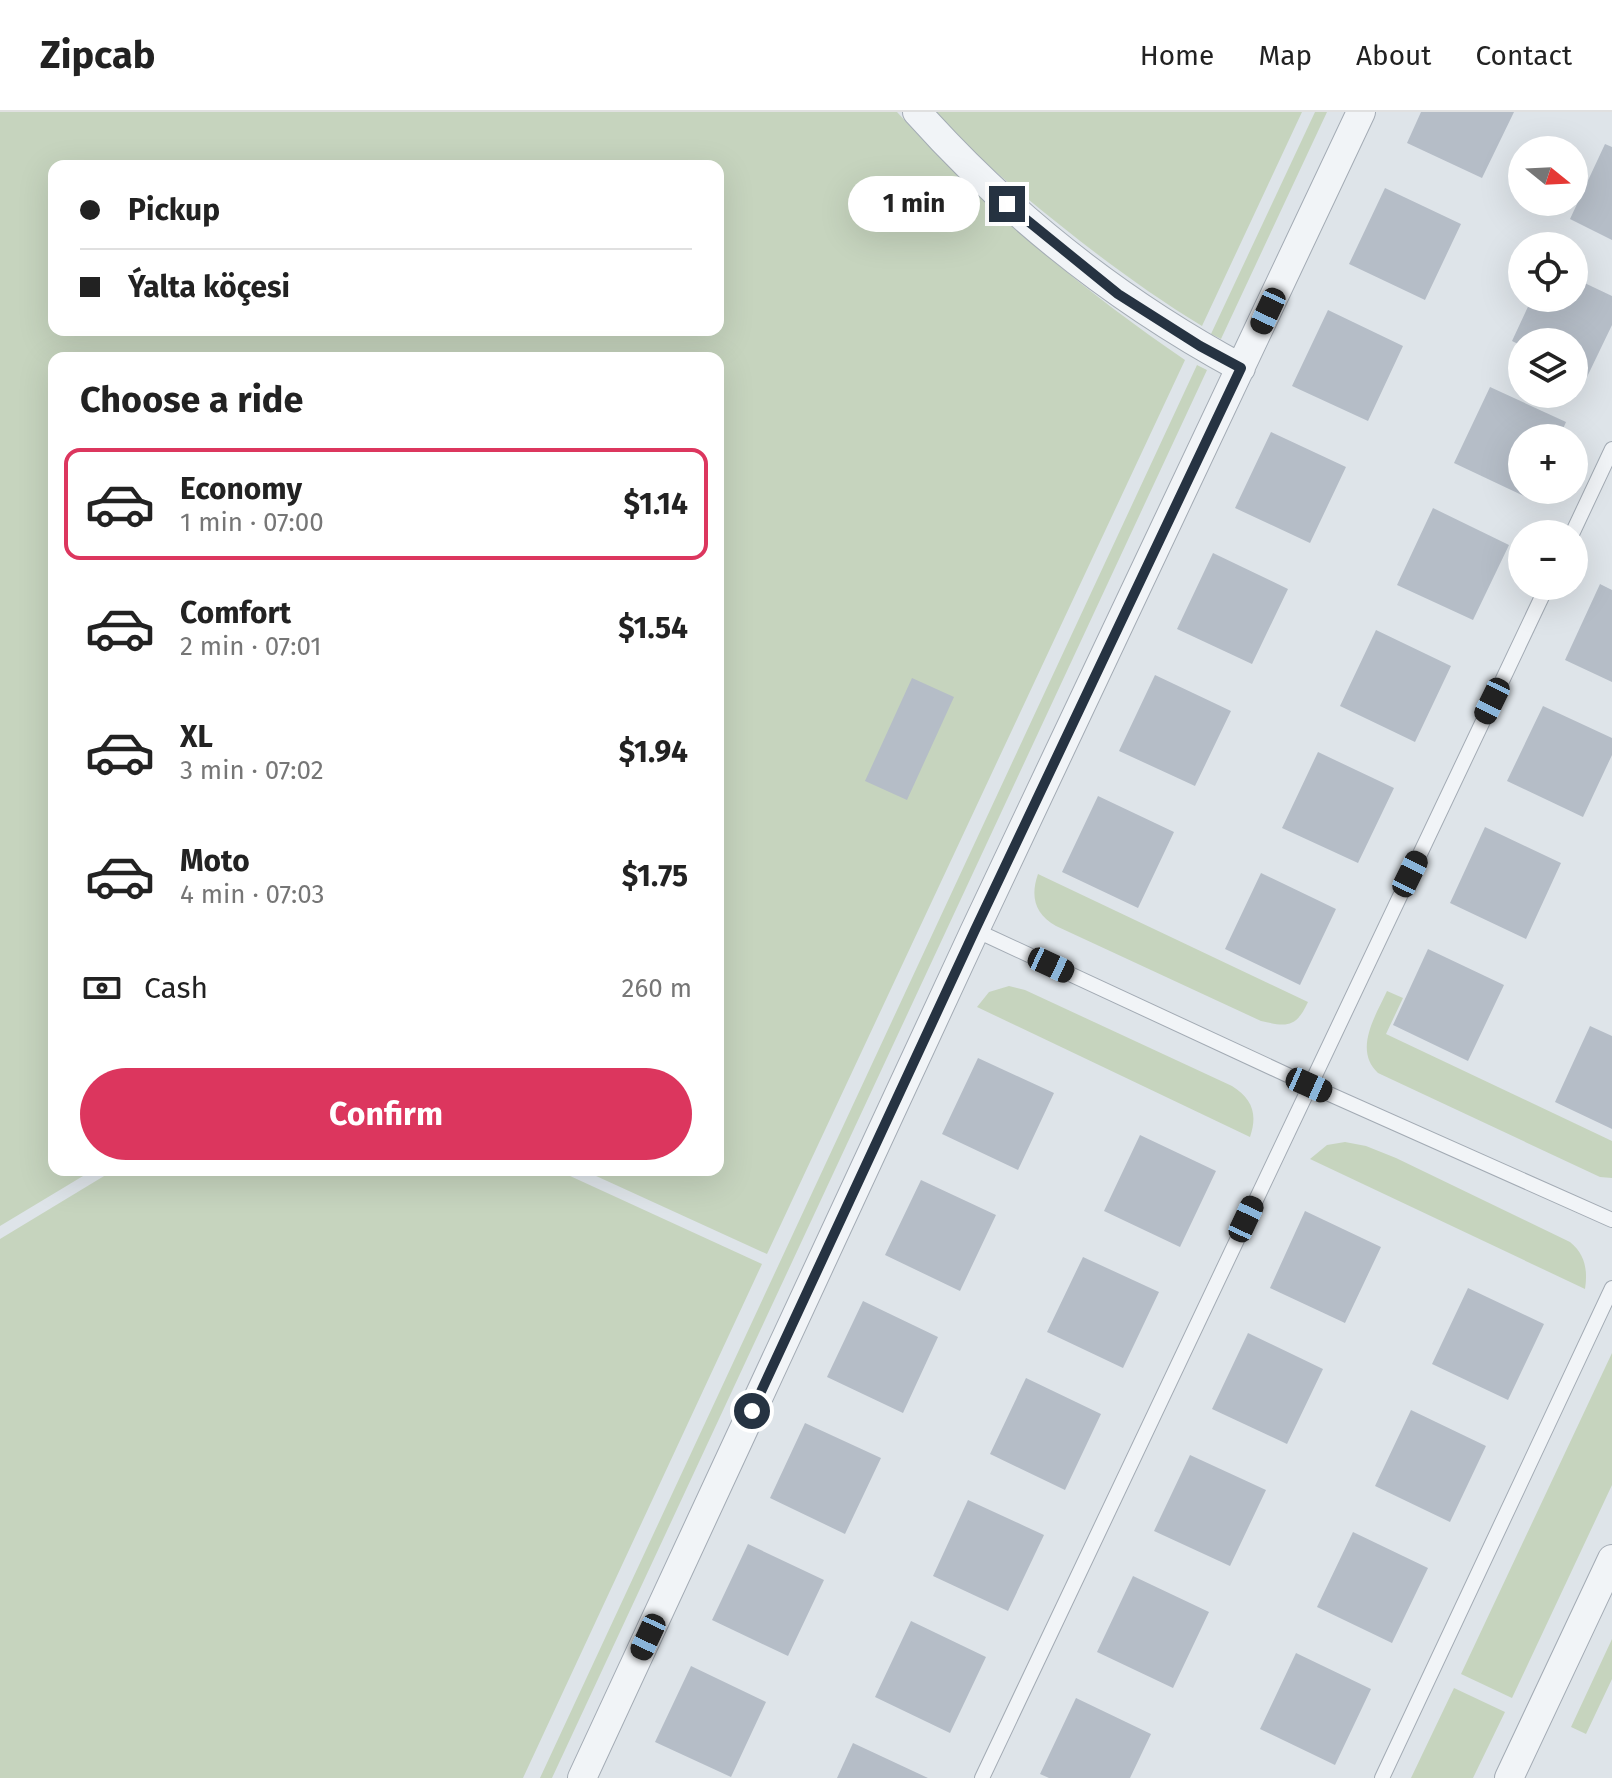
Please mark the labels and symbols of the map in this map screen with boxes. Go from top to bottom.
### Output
north arrow [1508,136,1588,216]
callout: 1 min [847,176,979,232]
route end [989,186,1025,222]
car [1247,284,1289,338]
car [1471,674,1513,728]
car [1389,847,1431,901]
car [1024,944,1078,986]
car [1282,1064,1336,1106]
car [1225,1192,1267,1246]
route start [734,1393,770,1429]
car [627,1610,669,1664]

